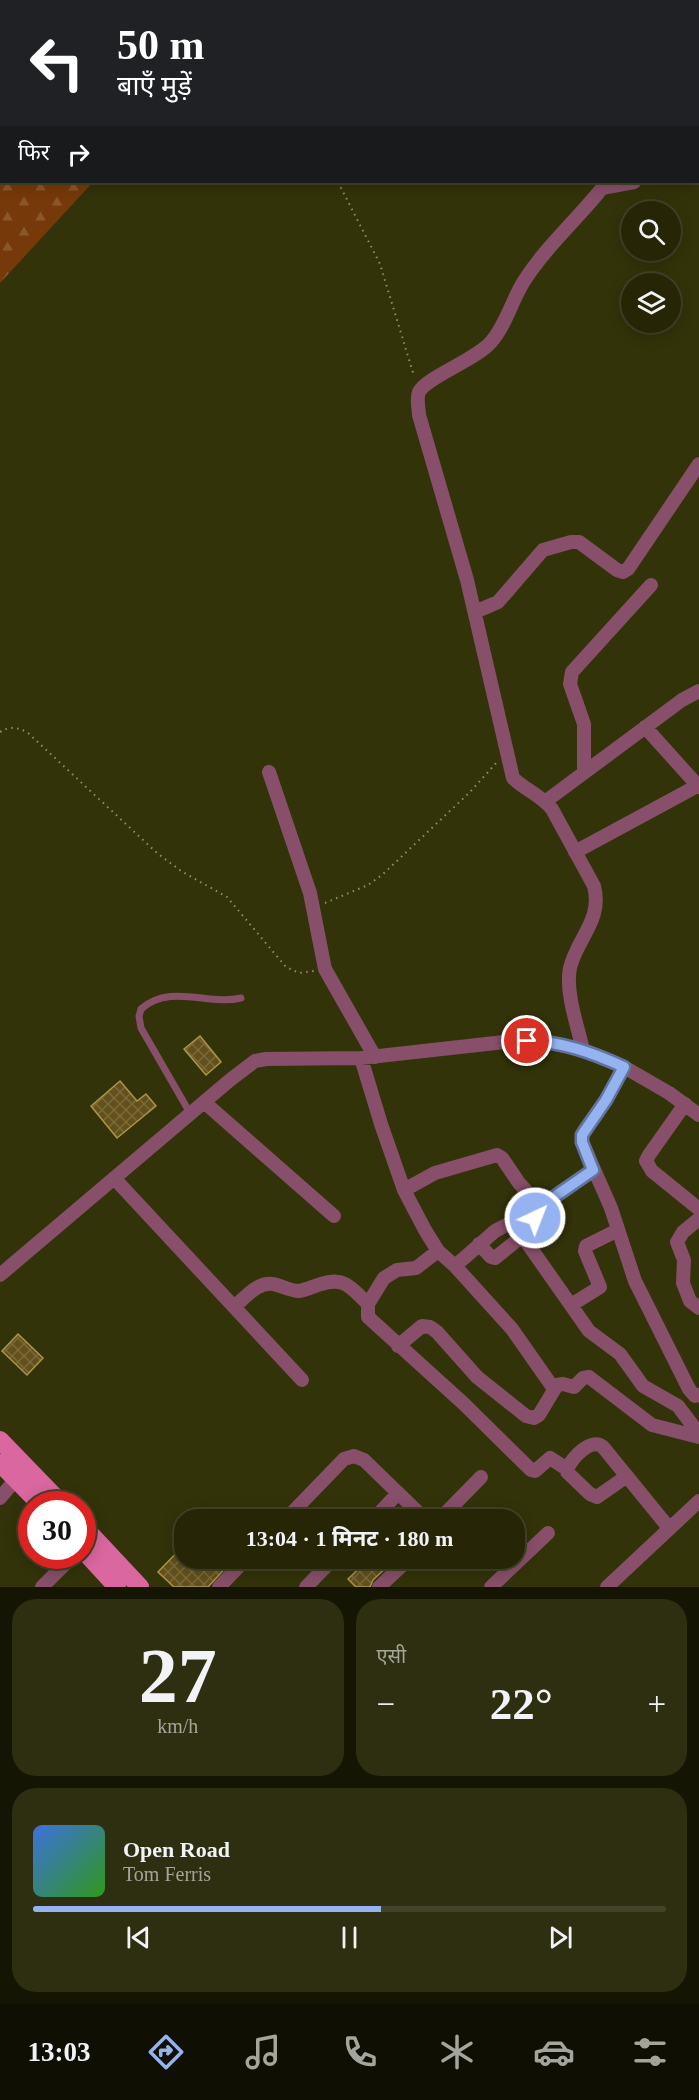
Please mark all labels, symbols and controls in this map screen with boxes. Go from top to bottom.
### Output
text: 50 m [117,22,205,68]
icon: left [18,24,96,102]
text: बाएँ मुड़ें [117,71,192,101]
icon: right [62,138,95,171]
text: फिर [18,140,50,165]
map controls [621,201,681,333]
button: search [621,201,681,261]
button: layers [621,273,681,333]
pin [501,1015,552,1066]
icon: arrive [510,1024,543,1057]
position arrow [503,1186,567,1250]
speed limit sign: 30 [18,1491,96,1569]
text: 13:04 · 1 मिनट · 180 m [246,1526,453,1551]
text: 27 [139,1632,217,1719]
text: एसी [377,1645,406,1667]
text: 22° [490,1679,553,1729]
text: − [377,1686,395,1722]
text: + [647,1686,666,1722]
text: km/h [157,1715,198,1737]
text: Open Road [123,1837,230,1862]
text: Tom Ferris [123,1863,211,1885]
icon: previous [122,1921,155,1954]
icon: pause [333,1921,366,1954]
icon: next [544,1921,577,1954]
icon: directions [145,2031,187,2073]
icon: music [242,2031,284,2073]
icon: phone [339,2031,381,2073]
icon: climate [436,2031,478,2073]
icon: car [533,2031,575,2073]
icon: filters [629,2031,671,2073]
text: 13:03 [27,2037,90,2067]

